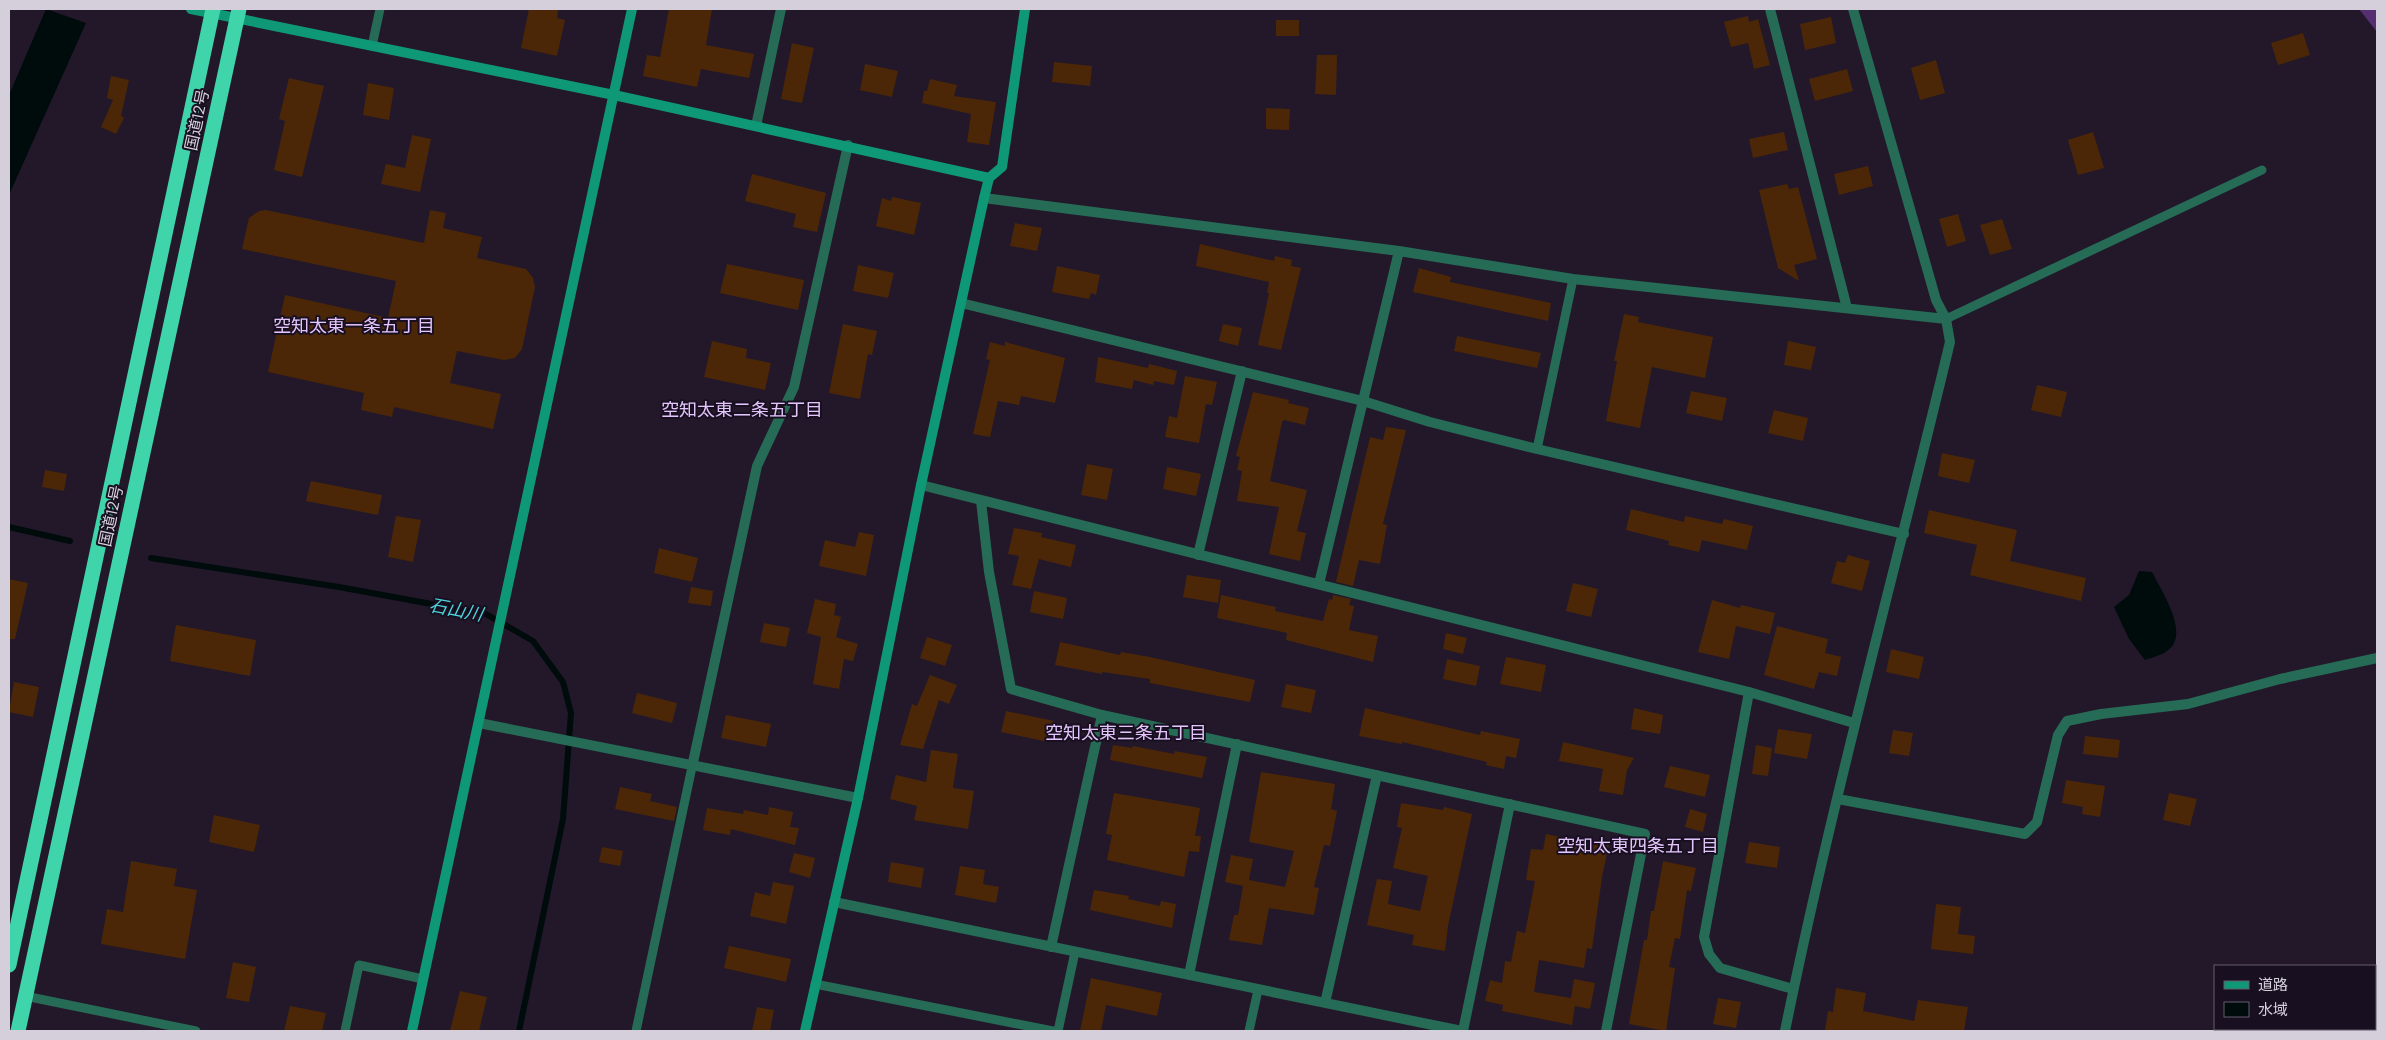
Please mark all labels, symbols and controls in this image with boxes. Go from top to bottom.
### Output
street label: 国道12号 [180,87,214,153]
district label: 空知太東一条五丁目 [273,314,435,338]
district label: 空知太東二条五丁目 [661,398,823,422]
street label: 国道12号 [94,483,128,549]
water label: 石山川 [427,593,487,627]
district label: 空知太東三条五丁目 [1045,721,1207,745]
district label: 空知太東四条五丁目 [1557,834,1719,858]
legend [2214,965,2376,1030]
text: 道路 [2258,975,2288,995]
text: 水域 [2258,1000,2288,1020]

